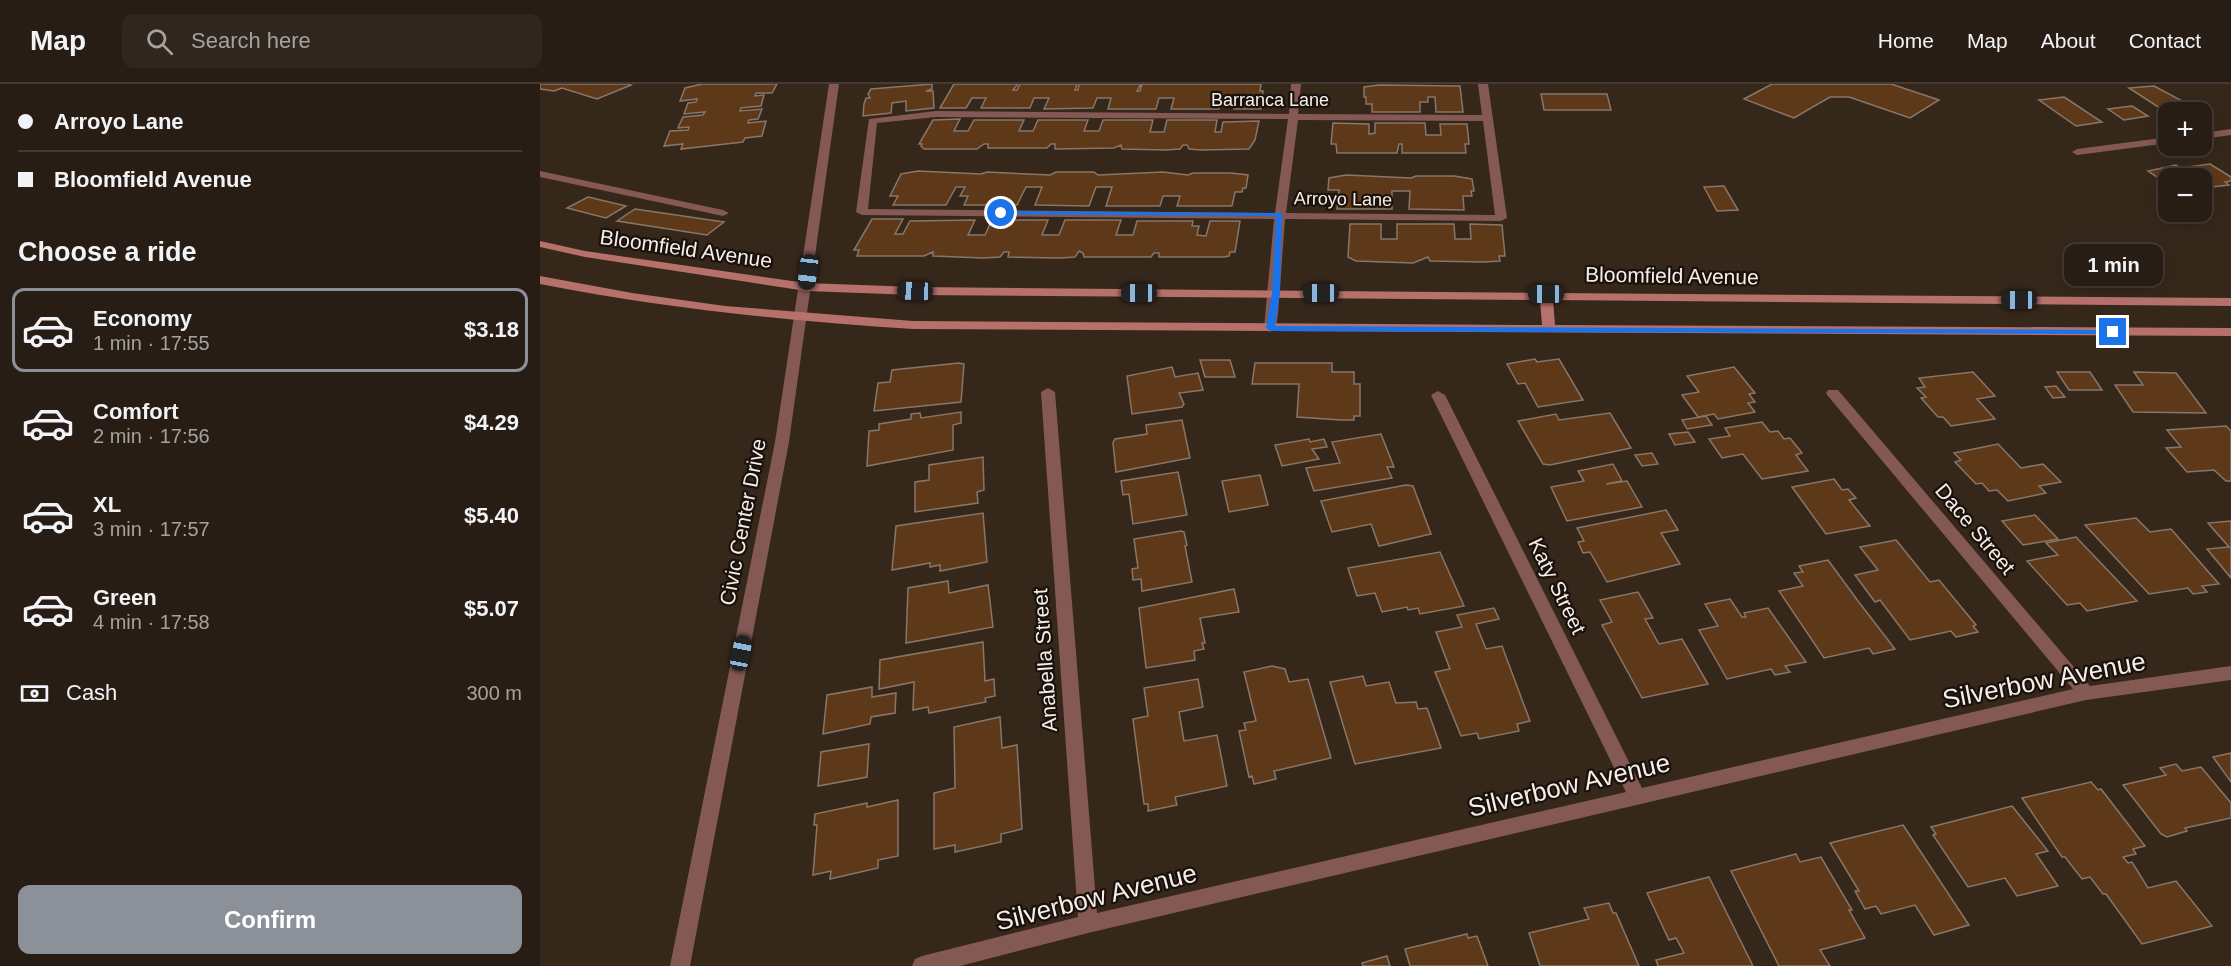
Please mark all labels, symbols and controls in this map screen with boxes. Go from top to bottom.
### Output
search box [122,14,542,68]
text: Map [30,25,86,56]
icon: search [143,25,176,58]
text: Search here [191,28,311,53]
text: Home [1878,29,1934,52]
text: Map [1967,29,2008,52]
text: About [2041,29,2096,52]
text: Contact [2129,29,2201,52]
street label: Barranca Lane [1211,90,1329,110]
map controls [2158,102,2212,222]
button: + [2158,102,2212,156]
text: Arroyo Lane [54,109,184,134]
text: Bloomfield Avenue [54,167,252,192]
button: − [2158,168,2212,222]
street label: Arroyo Lane [1294,188,1392,210]
route start [987,199,1014,226]
street label: Bloomfield Avenue [599,225,774,272]
text: Choose a ride [18,237,197,267]
callout: 1 min [2064,245,2162,287]
car [797,253,819,291]
text: 1 min [2087,254,2140,276]
street label: Bloomfield Avenue [1585,262,1759,289]
car [897,281,933,301]
car [1121,284,1157,302]
car [1303,284,1339,302]
car [1528,285,1564,303]
car [2001,291,2037,309]
icon: car [21,303,75,357]
text: Economy [93,306,192,331]
text: $3.18 [464,317,519,342]
route end [2099,318,2126,345]
text: 1 min · 17:55 [93,332,210,354]
icon: car [21,396,75,450]
text: Comfort [93,399,179,424]
text: $4.29 [464,410,519,435]
text: 2 min · 17:56 [93,425,210,447]
street label: Civic Center Drive [715,437,770,607]
street label: Dace Street [1931,479,2020,579]
icon: car [21,489,75,543]
text: XL [93,492,121,517]
text: $5.40 [464,503,519,528]
text: 3 min · 17:57 [93,518,210,540]
street label: Katy Street [1524,534,1591,638]
icon: car [21,582,75,636]
text: Green [93,585,157,610]
street label: Anabella Street [1028,587,1061,732]
text: $5.07 [464,596,519,621]
text: 4 min · 17:58 [93,611,210,633]
car [729,634,753,672]
street label: Silverbow Avenue [1940,646,2148,714]
icon: cash [18,677,51,710]
text: Cash [66,680,117,705]
text: 300 m [466,682,522,704]
street label: Silverbow Avenue [1465,747,1673,823]
street label: Silverbow Avenue [992,858,1200,936]
button: Confirm [18,885,522,954]

